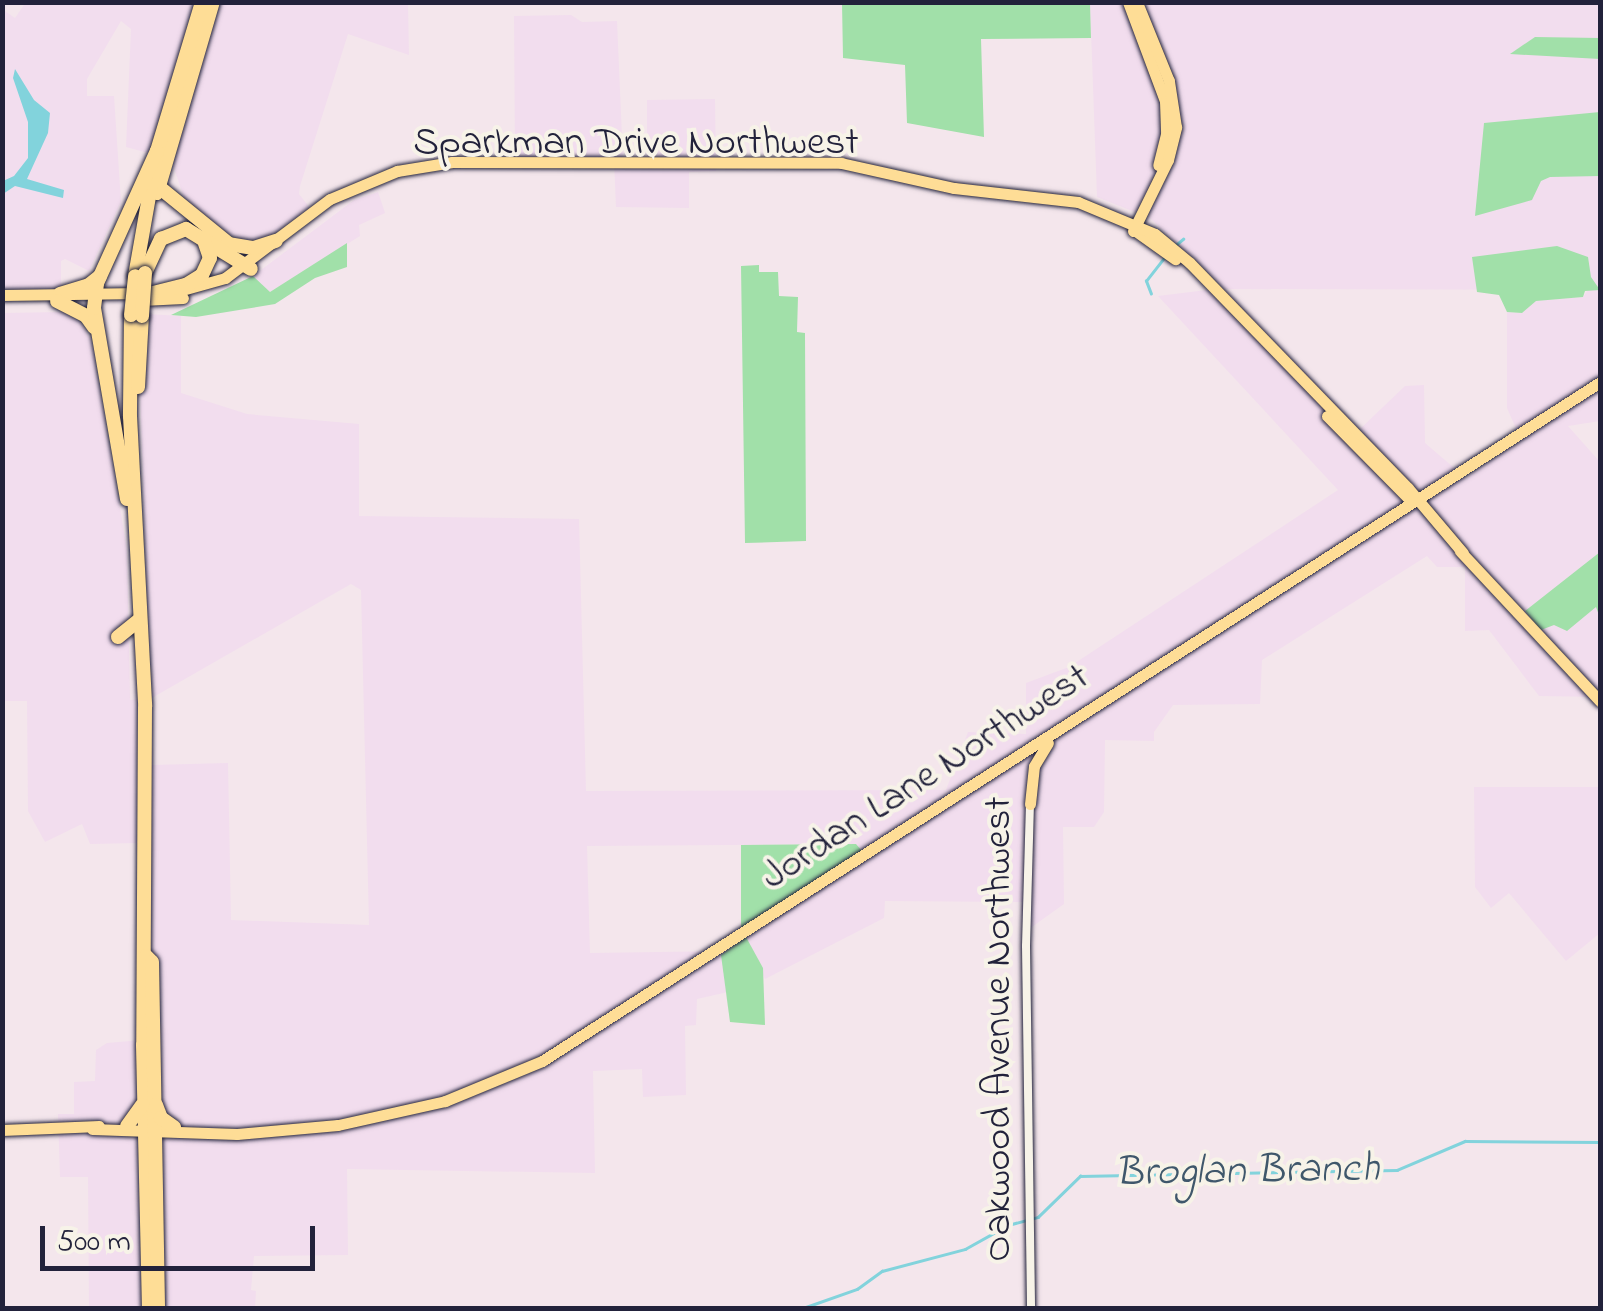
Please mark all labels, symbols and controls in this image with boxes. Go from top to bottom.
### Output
street label: Sparkman Drive Northwest [413,120,859,168]
street label: Jordan Lane Northwest [753,654,1099,902]
street label: Oakwood Avenue Northwest [976,796,1024,1262]
water label: Broglan Branch [1114,1144,1380,1200]
scale bar [45,1206,320,1268]
text: 500 m [57,1221,131,1265]

